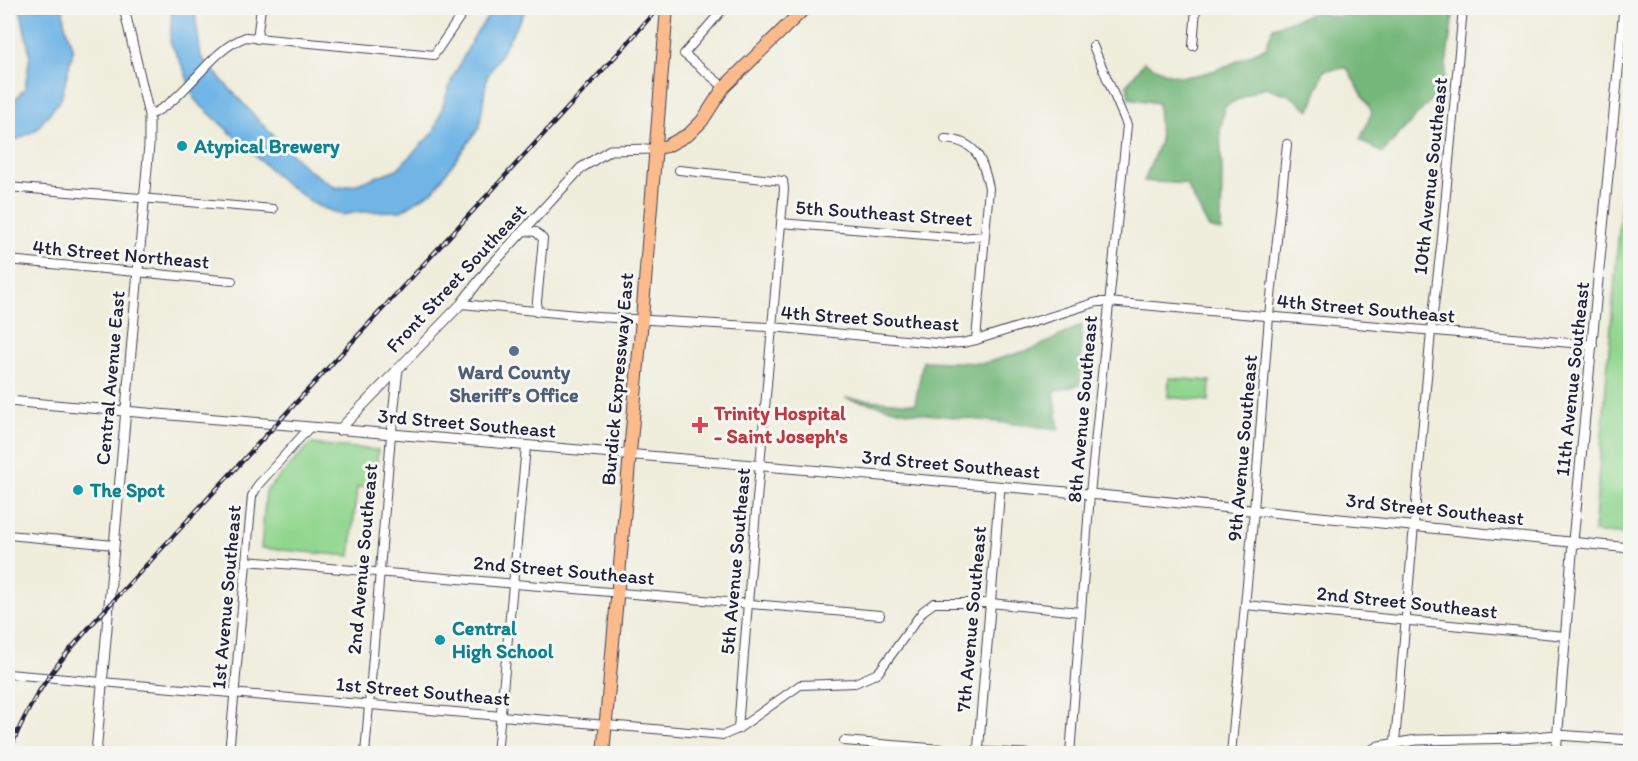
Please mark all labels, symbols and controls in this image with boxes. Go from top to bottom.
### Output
street label: 10th Avenue Southeast [1408,76,1452,276]
place label: Atypical Brewery [193,134,340,159]
marker: Atypical Brewery [175,139,189,153]
street label: 5th Southeast Street [795,195,973,231]
street label: Front Street Southeast [381,199,531,357]
street label: 4th Street Northeast [32,234,210,274]
street label: Burdick Expressway East [596,272,638,486]
street label: 11th Avenue Southeast [1550,281,1594,477]
street label: 4th Street Southeast [1276,288,1456,328]
street label: Central Avenue East [90,289,130,466]
street label: 4th Street Southeast [780,300,960,336]
street label: 8th Avenue Southeast [1062,314,1102,504]
marker: Ward County Sheriff’s Office [507,344,521,358]
street label: 9th Avenue Southeast [1222,354,1262,542]
place label: Ward County Sheriff’s Office [449,360,579,407]
place label: Trinity Hospital - Saint Joseph's [713,401,848,449]
street label: 3rd Street Southeast [377,403,557,443]
marker: Trinity Hospital - Saint Joseph's [691,416,709,434]
street label: 3rd Street Southeast [861,444,1041,484]
street label: 2nd Avenue Southeast [342,462,382,656]
street label: 5th Avenue Southeast [715,467,755,655]
place label: The Spot [89,478,165,503]
marker: The Spot [71,483,85,497]
street label: 3rd Street Southeast [1345,488,1525,530]
street label: 1st Avenue Southeast [206,504,246,690]
street label: 7th Avenue Southeast [951,525,991,713]
street label: 2nd Street Southeast [472,550,656,590]
street label: 2nd Street Southeast [1315,581,1499,623]
place label: Central High School [452,616,554,664]
marker: Central High School [433,633,447,647]
street label: 1st Street Southeast [335,671,511,711]

